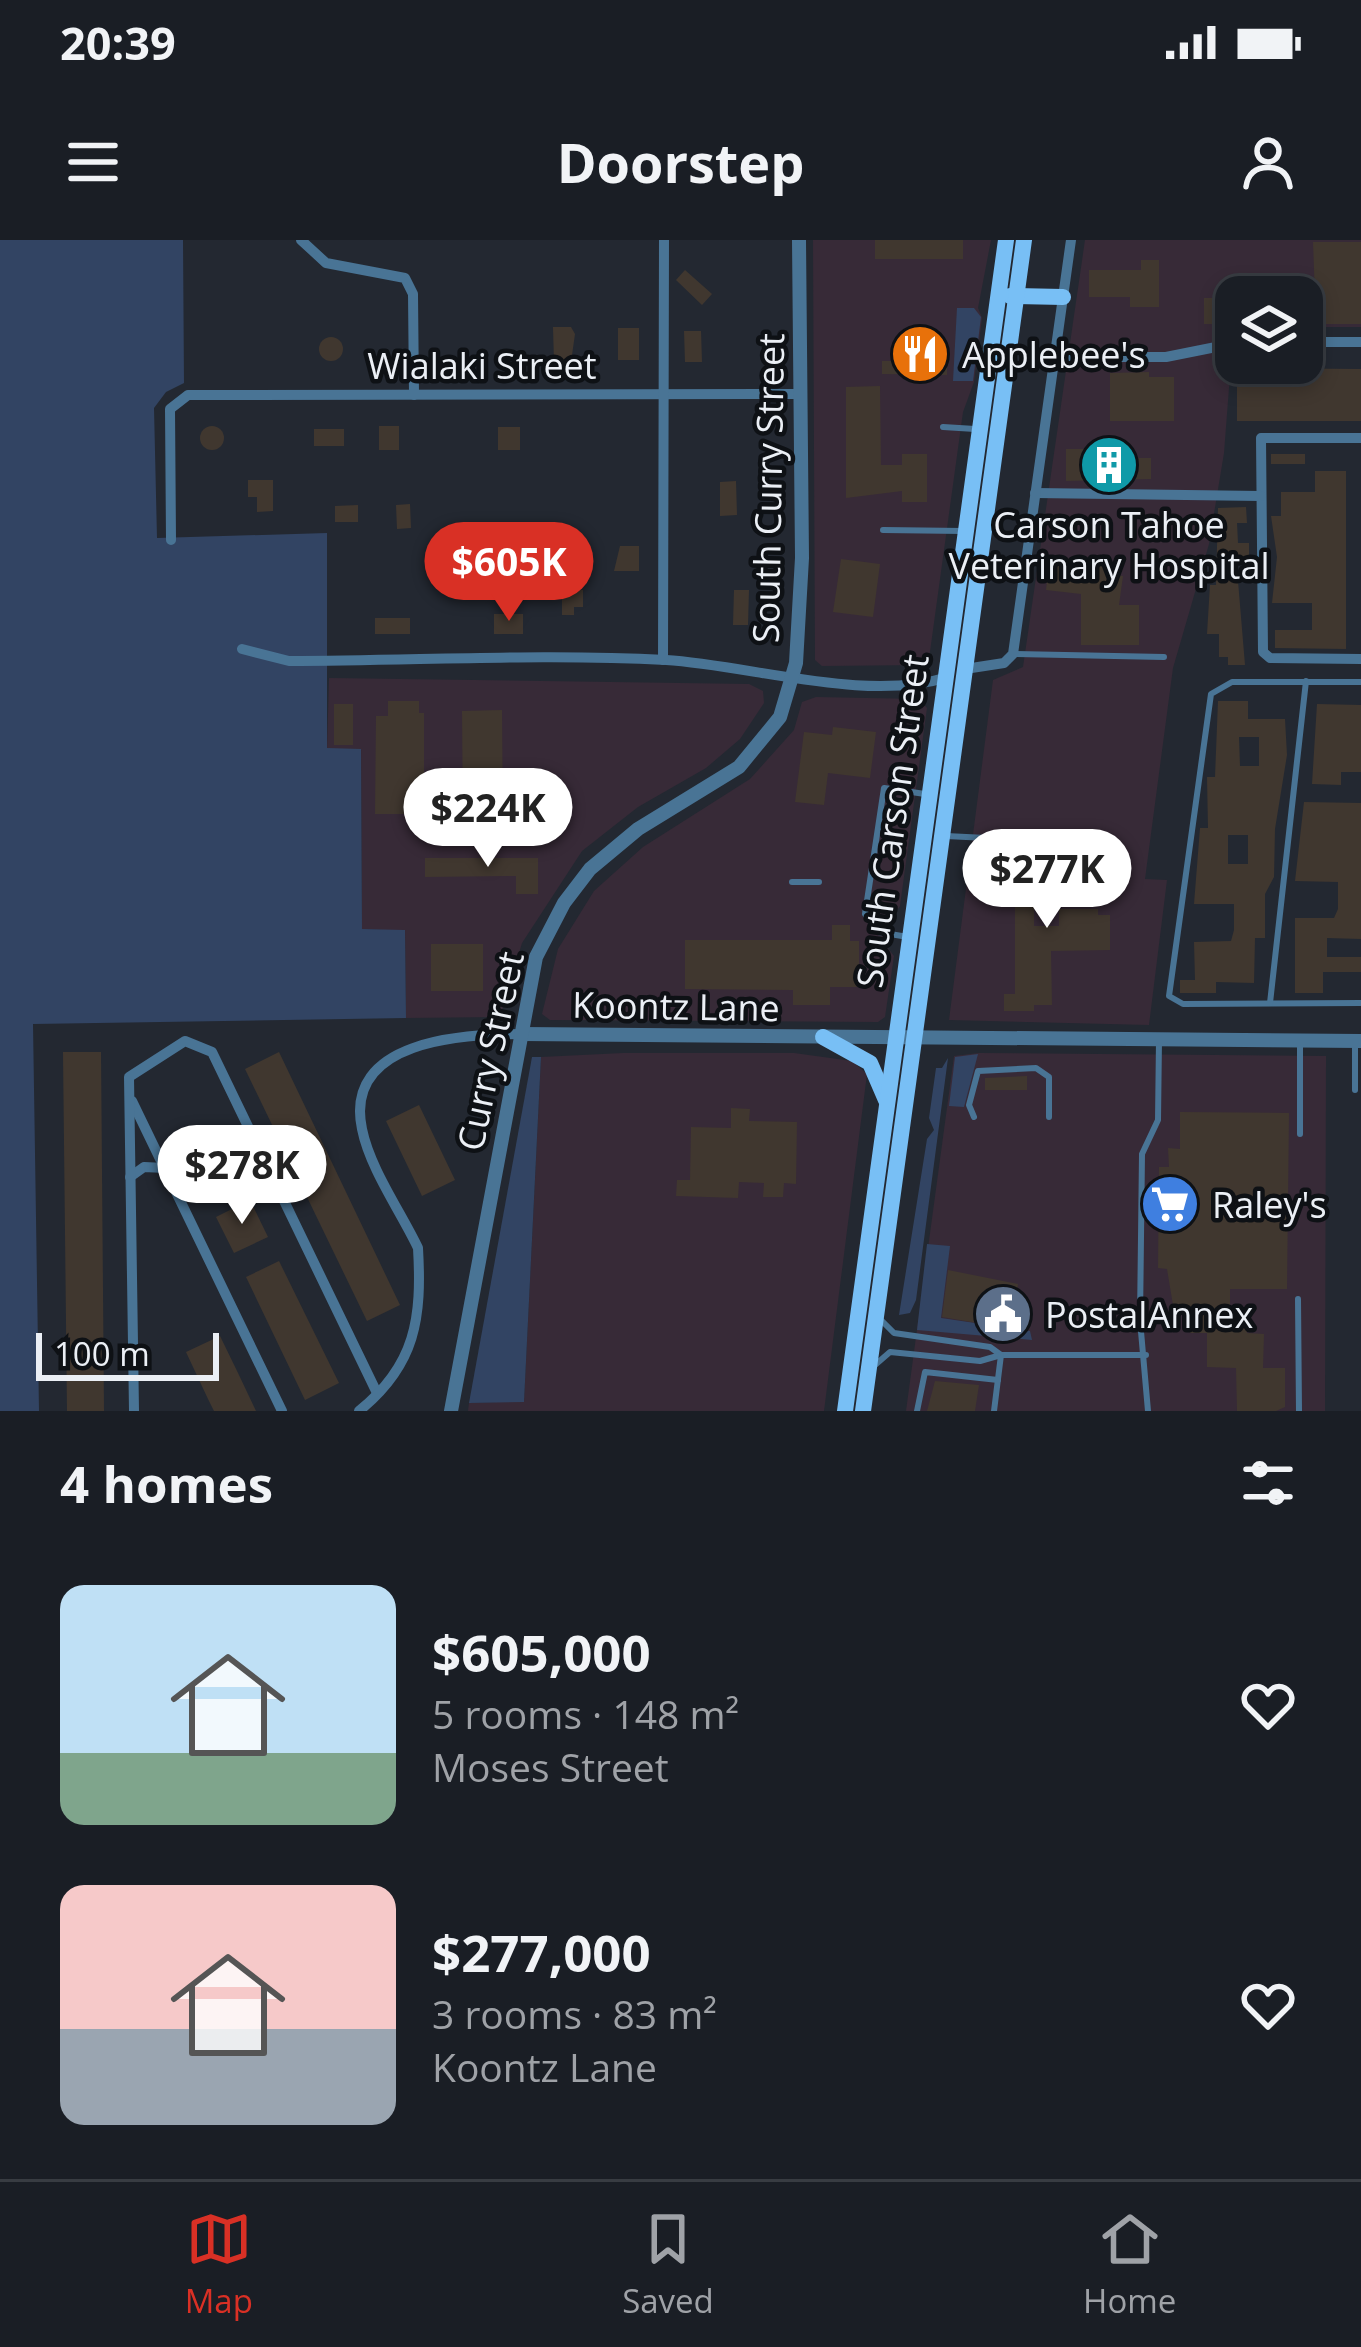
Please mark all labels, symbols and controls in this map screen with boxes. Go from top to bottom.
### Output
text: 20:39 [60,12,176,73]
text: Doorstep [557,125,804,199]
icon: menu [60,129,126,195]
icon: person [1235,129,1301,195]
map controls [1215,276,1323,384]
button: layers [1215,276,1323,384]
restaurant icon: Applebee's [889,323,951,385]
place label: Applebee's [962,330,1146,379]
street label: South Curry Street [741,333,795,643]
street label: Wialaki Street [367,341,597,390]
building icon: Carson Tahoe Veterinary Hospital [1078,434,1140,496]
place label: Carson Tahoe Veterinary Hospital [948,500,1270,590]
pin: $605K [425,522,593,624]
text: $605K [451,534,567,587]
street label: South Carson Street [844,651,940,991]
pin: $224K [404,768,572,870]
text: $224K [430,780,546,833]
pin: $277K [963,829,1131,931]
text: $277K [989,841,1105,894]
street label: Curry Street [445,947,535,1155]
street label: Koontz Lane [572,980,780,1032]
pin: $278K [158,1125,326,1227]
text: $278K [184,1137,300,1190]
supermarket icon: Raley's [1139,1173,1201,1235]
place label: Raley's [1212,1180,1327,1229]
public building icon: PostalAnnex [972,1283,1034,1345]
place label: PostalAnnex [1045,1290,1254,1339]
scale bar [36,1327,219,1380]
text: 100 m [54,1331,150,1376]
text: 4 homes [60,1448,273,1518]
icon: filters [1235,1450,1301,1516]
text: $605,000 [432,1617,651,1687]
icon: home [156,1633,300,1777]
icon: heart [1235,1672,1301,1738]
text: 5 rooms · 148 m² [432,1687,739,1740]
text: Moses Street [432,1740,669,1793]
text: $277,000 [432,1917,651,1987]
icon: home [156,1933,300,2077]
icon: heart [1235,1972,1301,2038]
text: 3 rooms · 83 m² [432,1987,717,2040]
text: Koontz Lane [432,2040,657,2093]
tab: Map [185,2206,253,2323]
tab: Saved [622,2206,714,2323]
tab: Home [1083,2206,1176,2323]

